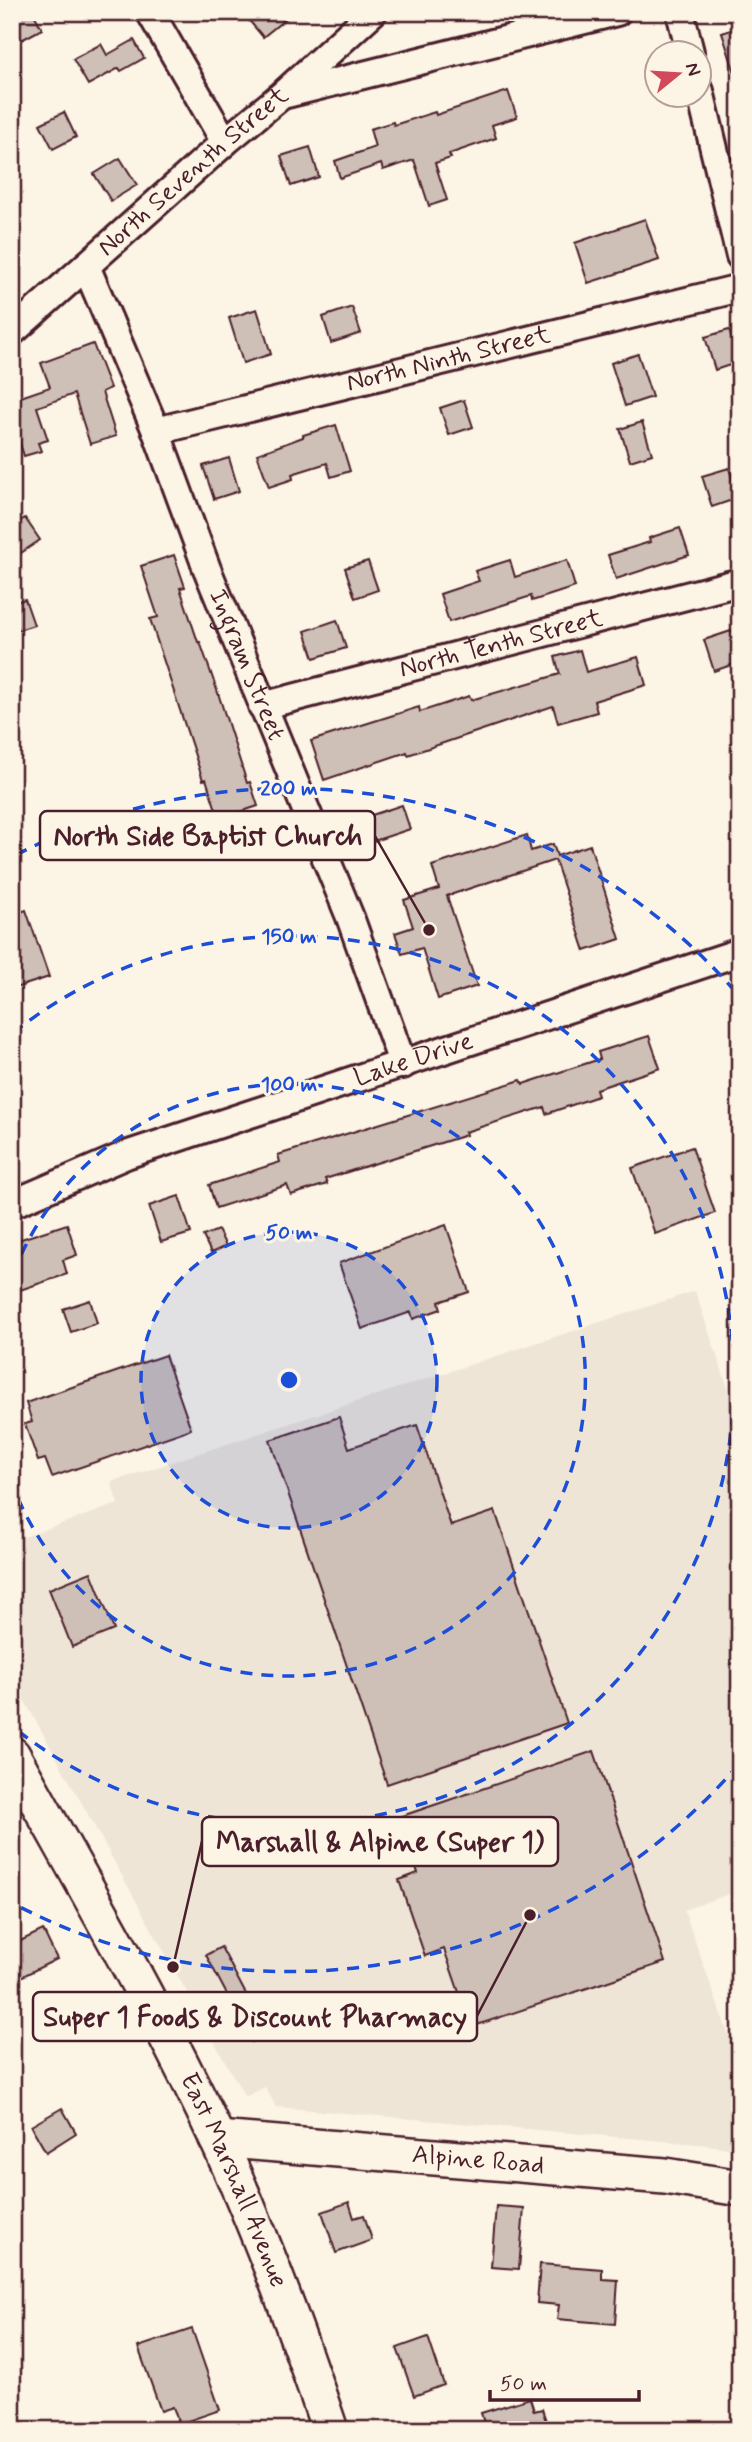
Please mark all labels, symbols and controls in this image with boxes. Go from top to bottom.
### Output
north arrow [644,38,714,108]
text: N [679,59,707,79]
street label: North Seventh Street [91,79,296,264]
street label: North Ninth Street [343,318,554,401]
street label: Ingram Street [200,584,293,746]
street label: North Tenth Street [396,601,606,687]
text: 200 m [260,775,318,803]
callout: North Side Baptist Church [40,811,375,860]
text: North Side Baptist Church [54,819,362,856]
text: 150 m [261,923,317,951]
street label: Lake Drive [350,1024,478,1095]
text: 100 m [261,1071,317,1099]
text: 50 m [266,1219,313,1247]
centre of rings [277,1368,301,1392]
callout: Marshall & Alpine (Super 1) [202,1817,558,1866]
text: Marshall & Alpine (Super 1) [216,1825,544,1862]
callout: Super 1 Foods & Discount Pharmacy [33,1992,477,2041]
text: Super 1 Foods & Discount Pharmacy [43,2000,467,2037]
street label: East Marshall Avenue [171,2067,295,2293]
street label: Alpine Road [411,2138,546,2183]
scale bar [490,2358,638,2402]
text: 50 m [500,2370,547,2398]

